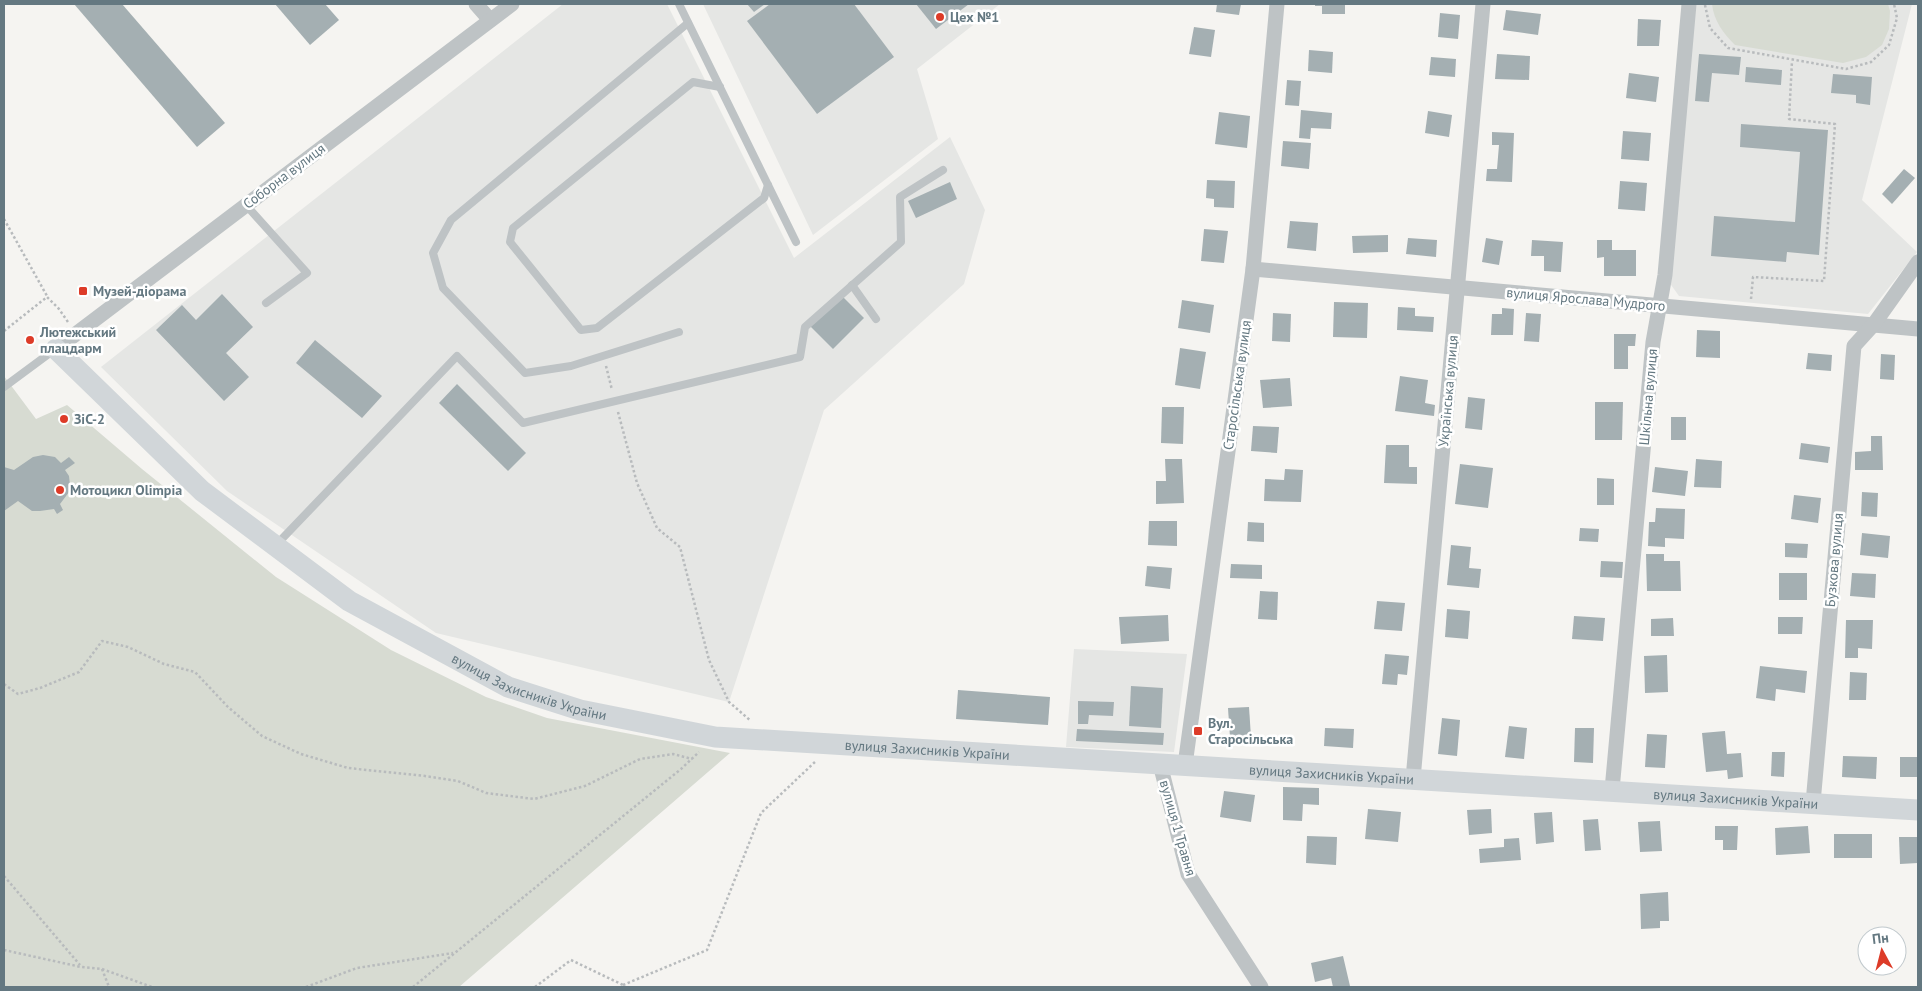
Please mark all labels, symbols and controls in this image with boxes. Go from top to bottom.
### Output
place label: Цех №1 [950,8,999,26]
marker: Цех №1 [934,11,946,23]
street label: Соборна вулиця [239,139,329,213]
place label: Музей-діорама [93,282,186,300]
street label: вулиця Ярослава Мудрого [1506,283,1666,315]
marker: Музей-діорама [77,285,89,297]
street label: Старосільська вулиця [1219,319,1255,451]
place label: Лютежський плацдарм [39,323,116,357]
marker: Лютежський плацдарм [24,334,36,346]
street label: Українська вулиця [1434,334,1462,448]
street label: Шкільна вулиця [1635,348,1661,446]
place label: ЗіС-2 [74,410,105,428]
marker: ЗіС-2 [58,413,70,425]
place label: Мотоцикл Olimpia [70,481,182,499]
marker: Мотоцикл Olimpia [54,484,66,496]
street label: Бузкова вулиця [1821,512,1847,608]
street label: вулиця Захисників України [449,649,608,724]
place label: Вул. Старосільська [1208,714,1293,748]
marker: Вул. Старосільська [1192,725,1204,737]
street label: вулиця Захисників України [844,736,1010,764]
street label: вулиця Захисників України [1249,760,1415,788]
street label: вулиця 1 Травня [1156,778,1200,878]
street label: вулиця Захисників України [1653,785,1819,813]
north arrow [1857,926,1907,976]
text: Пн [1871,928,1890,948]

